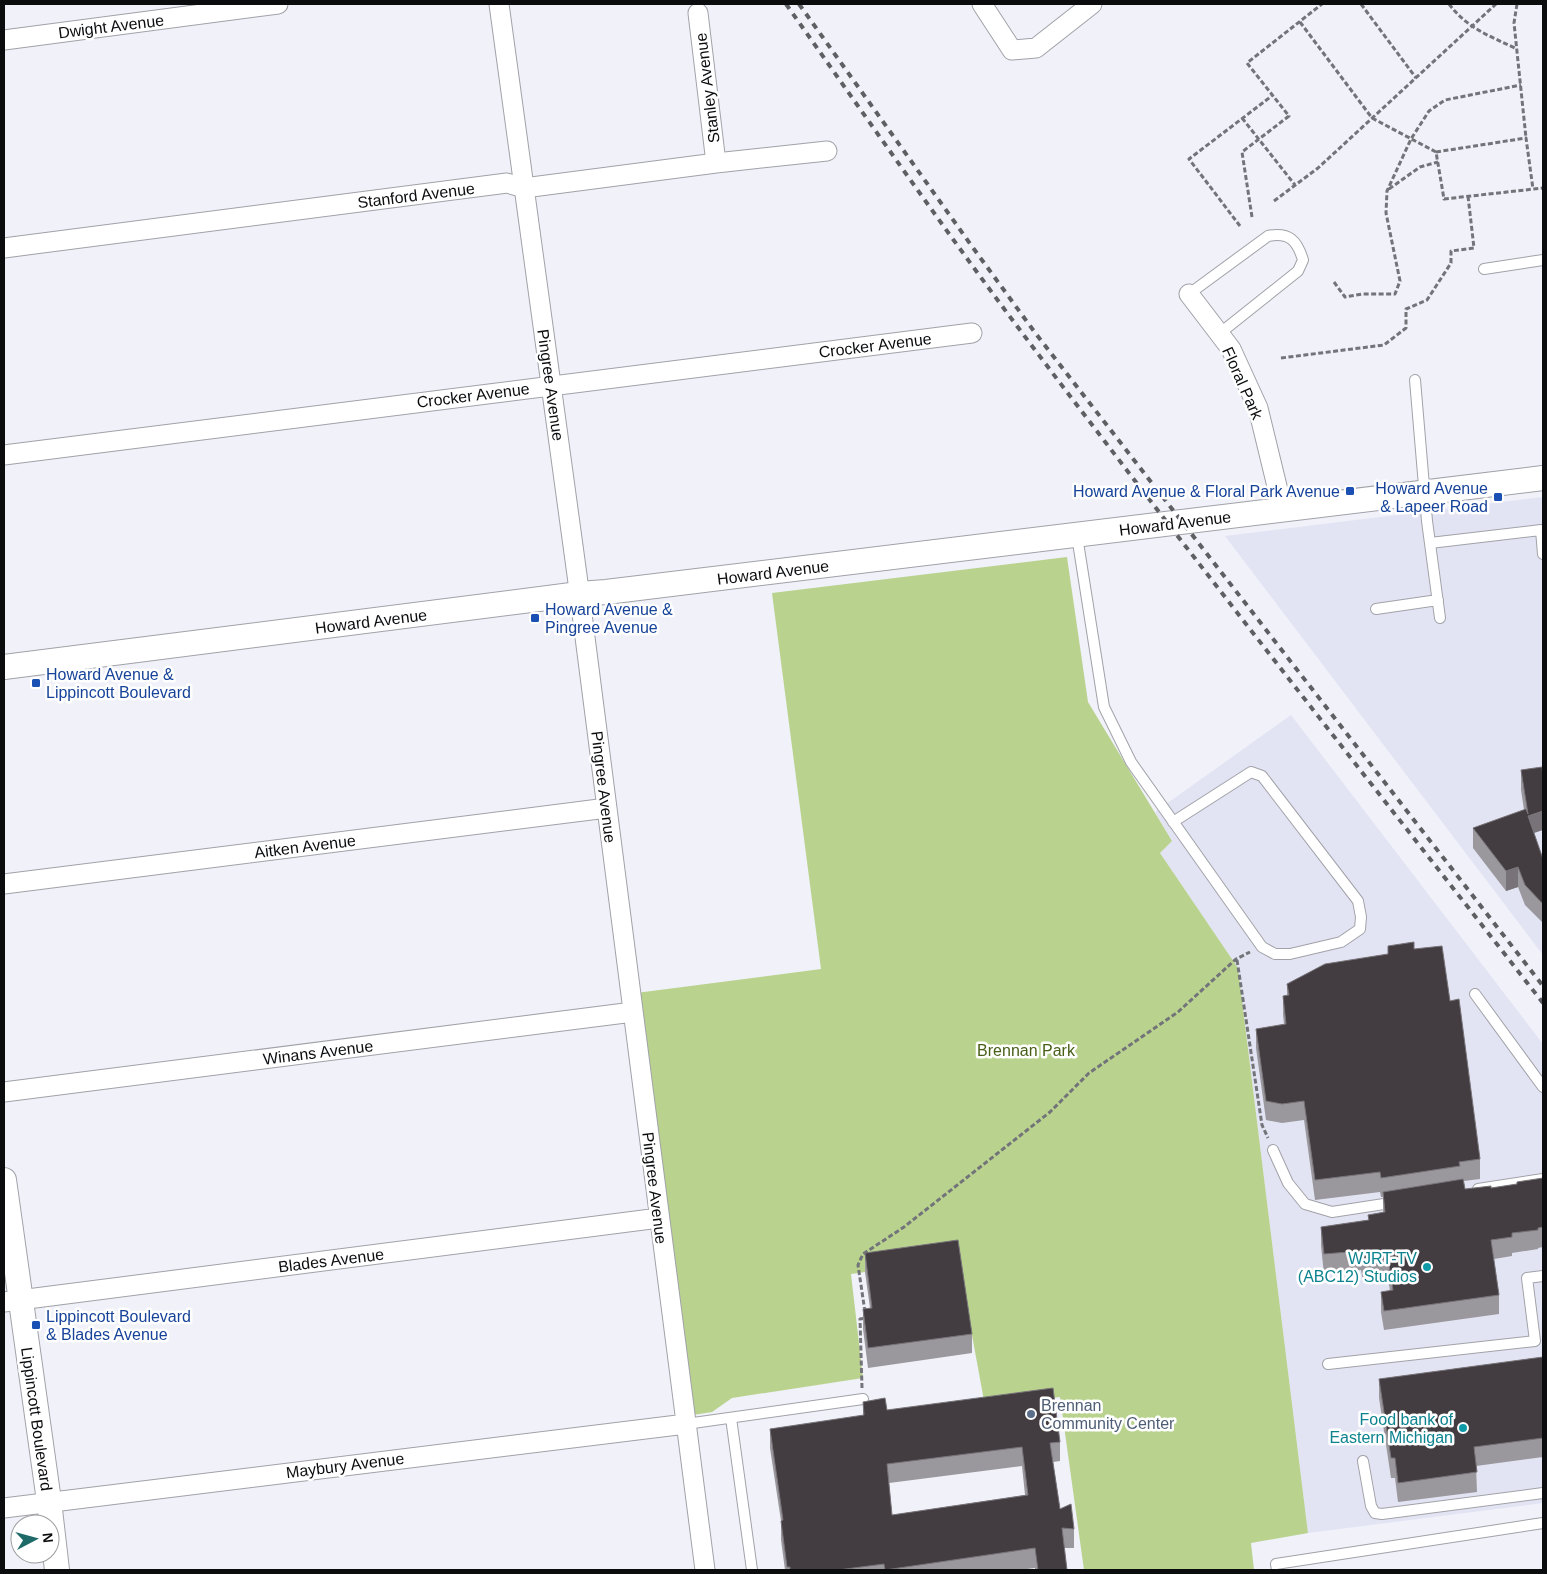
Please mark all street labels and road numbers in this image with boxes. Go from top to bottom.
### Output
street label: Dwight Avenue [57,12,165,41]
street label: Stanley Avenue [692,32,723,144]
street label: Stanford Avenue [356,180,476,211]
street label: Pingree Avenue [534,328,567,442]
street label: Crocker Avenue [818,330,933,361]
street label: Floral Park [1219,344,1266,423]
street label: Crocker Avenue [416,380,531,411]
street label: Howard Avenue [1118,508,1232,539]
street label: Howard Avenue [716,557,830,588]
street label: Howard Avenue [314,606,428,637]
street label: Pingree Avenue [588,730,619,844]
street label: Aitken Avenue [253,832,357,861]
street label: Winans Avenue [262,1037,374,1068]
street label: Pingree Avenue [639,1131,670,1245]
street label: Blades Avenue [277,1246,385,1275]
street label: Lippincott Boulevard [18,1346,55,1492]
street label: Maybury Avenue [285,1450,405,1481]

